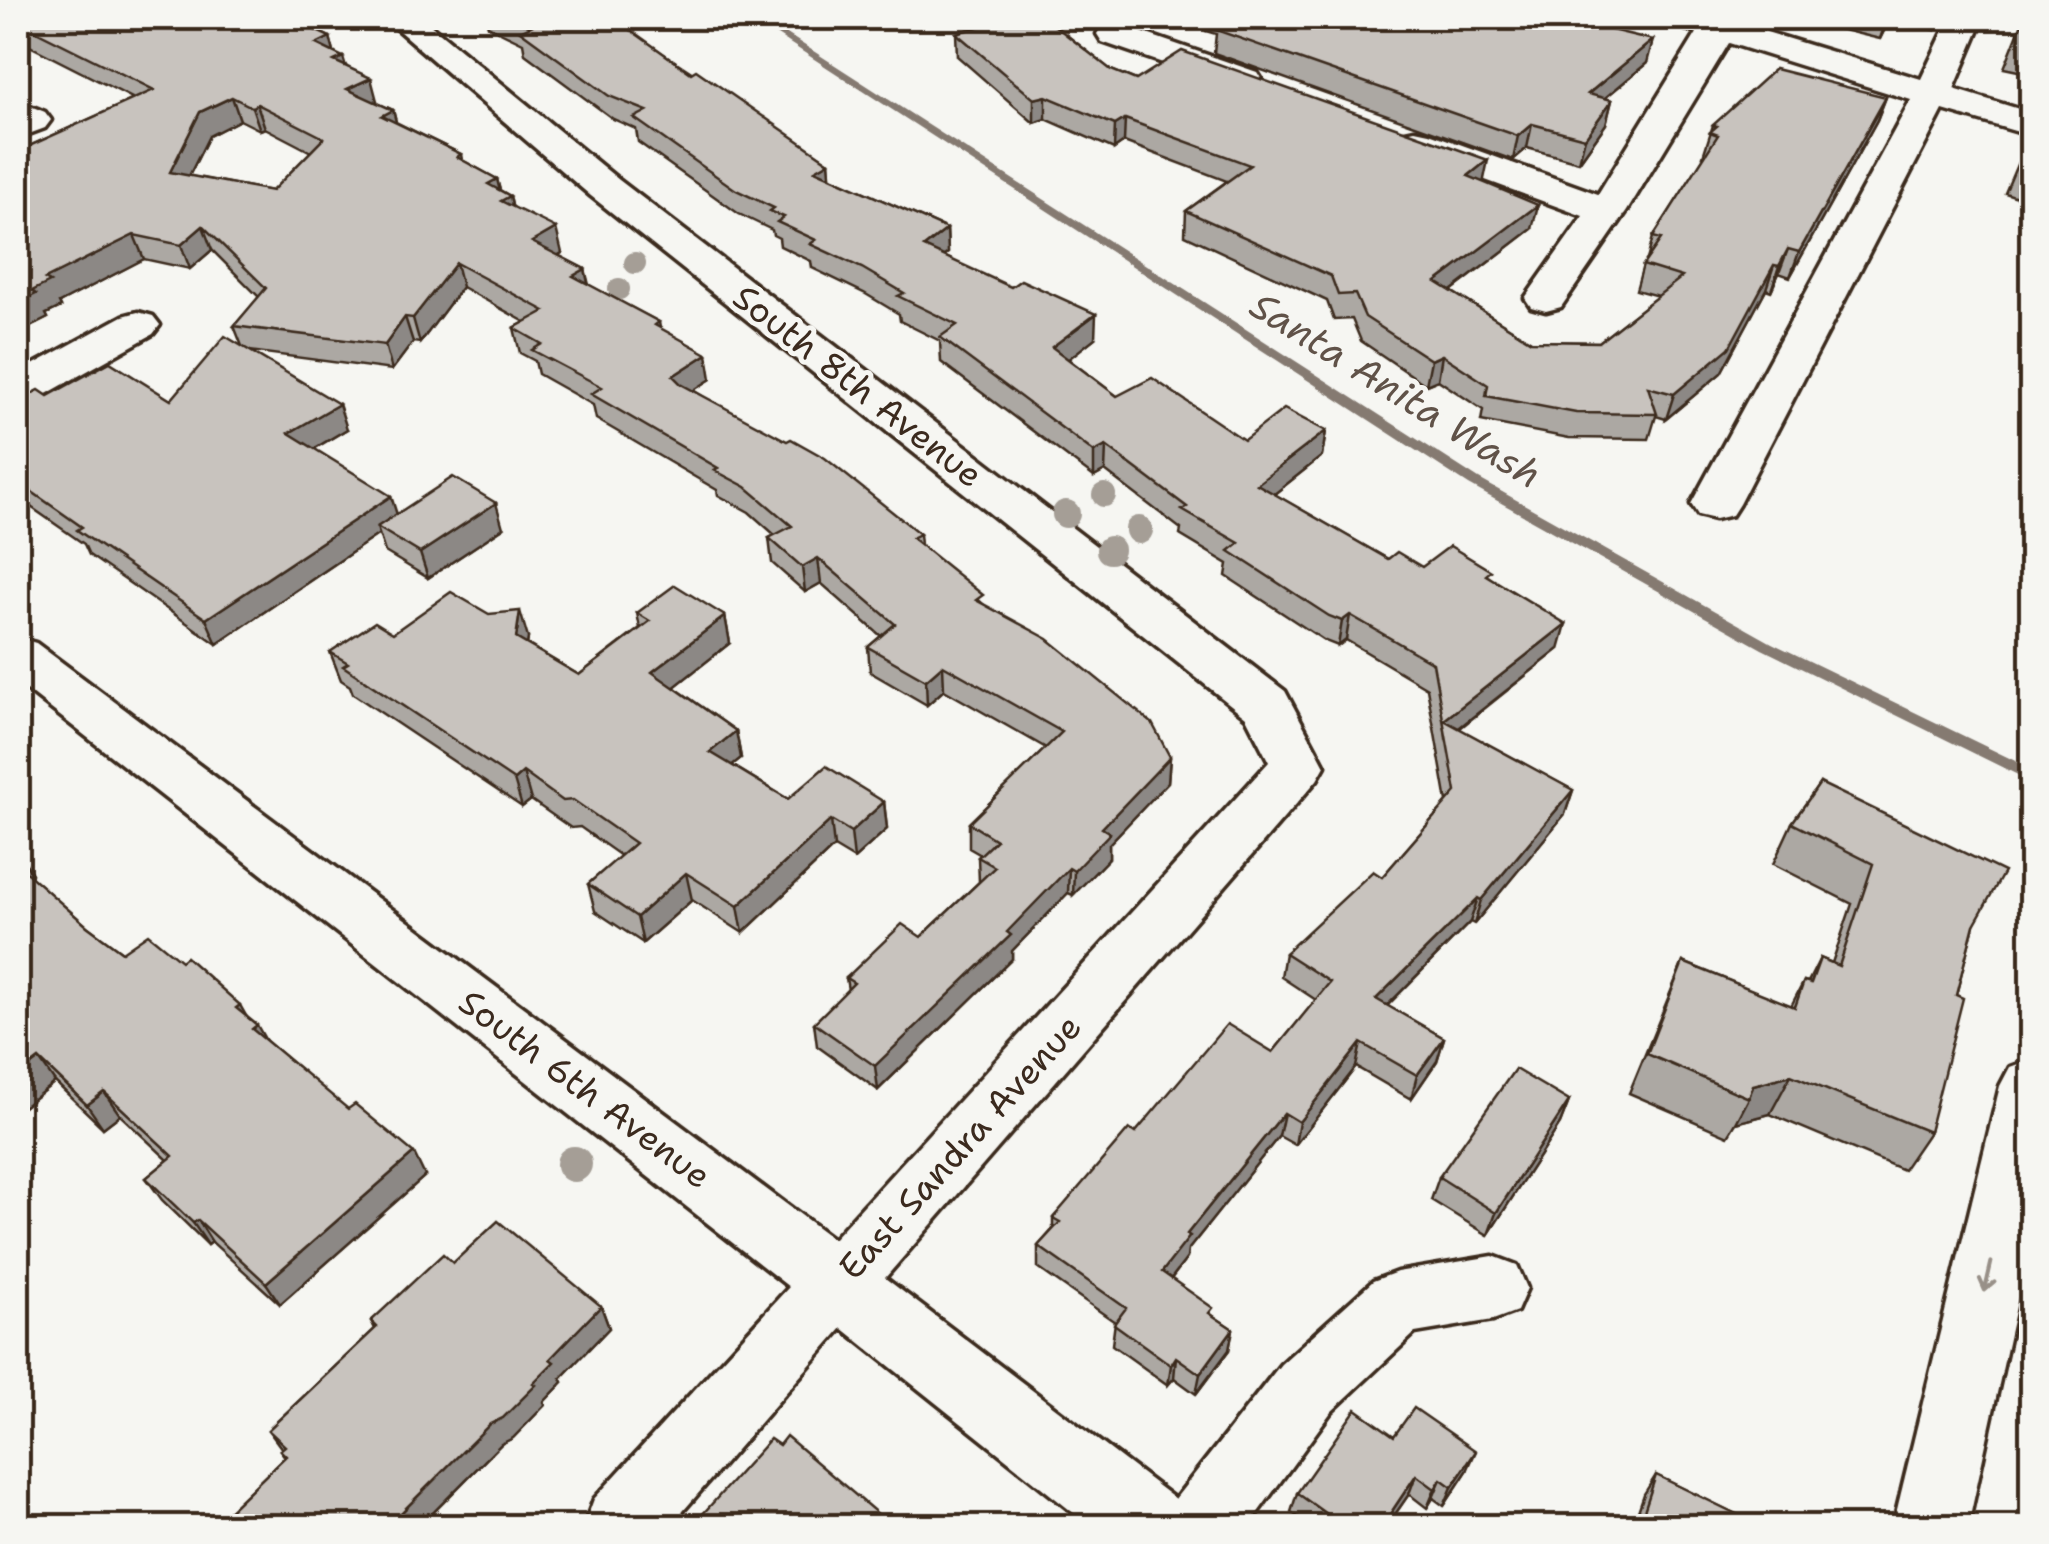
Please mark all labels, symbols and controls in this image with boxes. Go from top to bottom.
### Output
street label: South 8th Avenue [724,273,993,498]
water label: Santa Anita Wash [1241,279,1552,500]
street label: South 6th Avenue [450,978,721,1199]
street label: East Sandra Avenue [828,1004,1092,1289]
one-way arrow [1978,1260,1996,1292]

